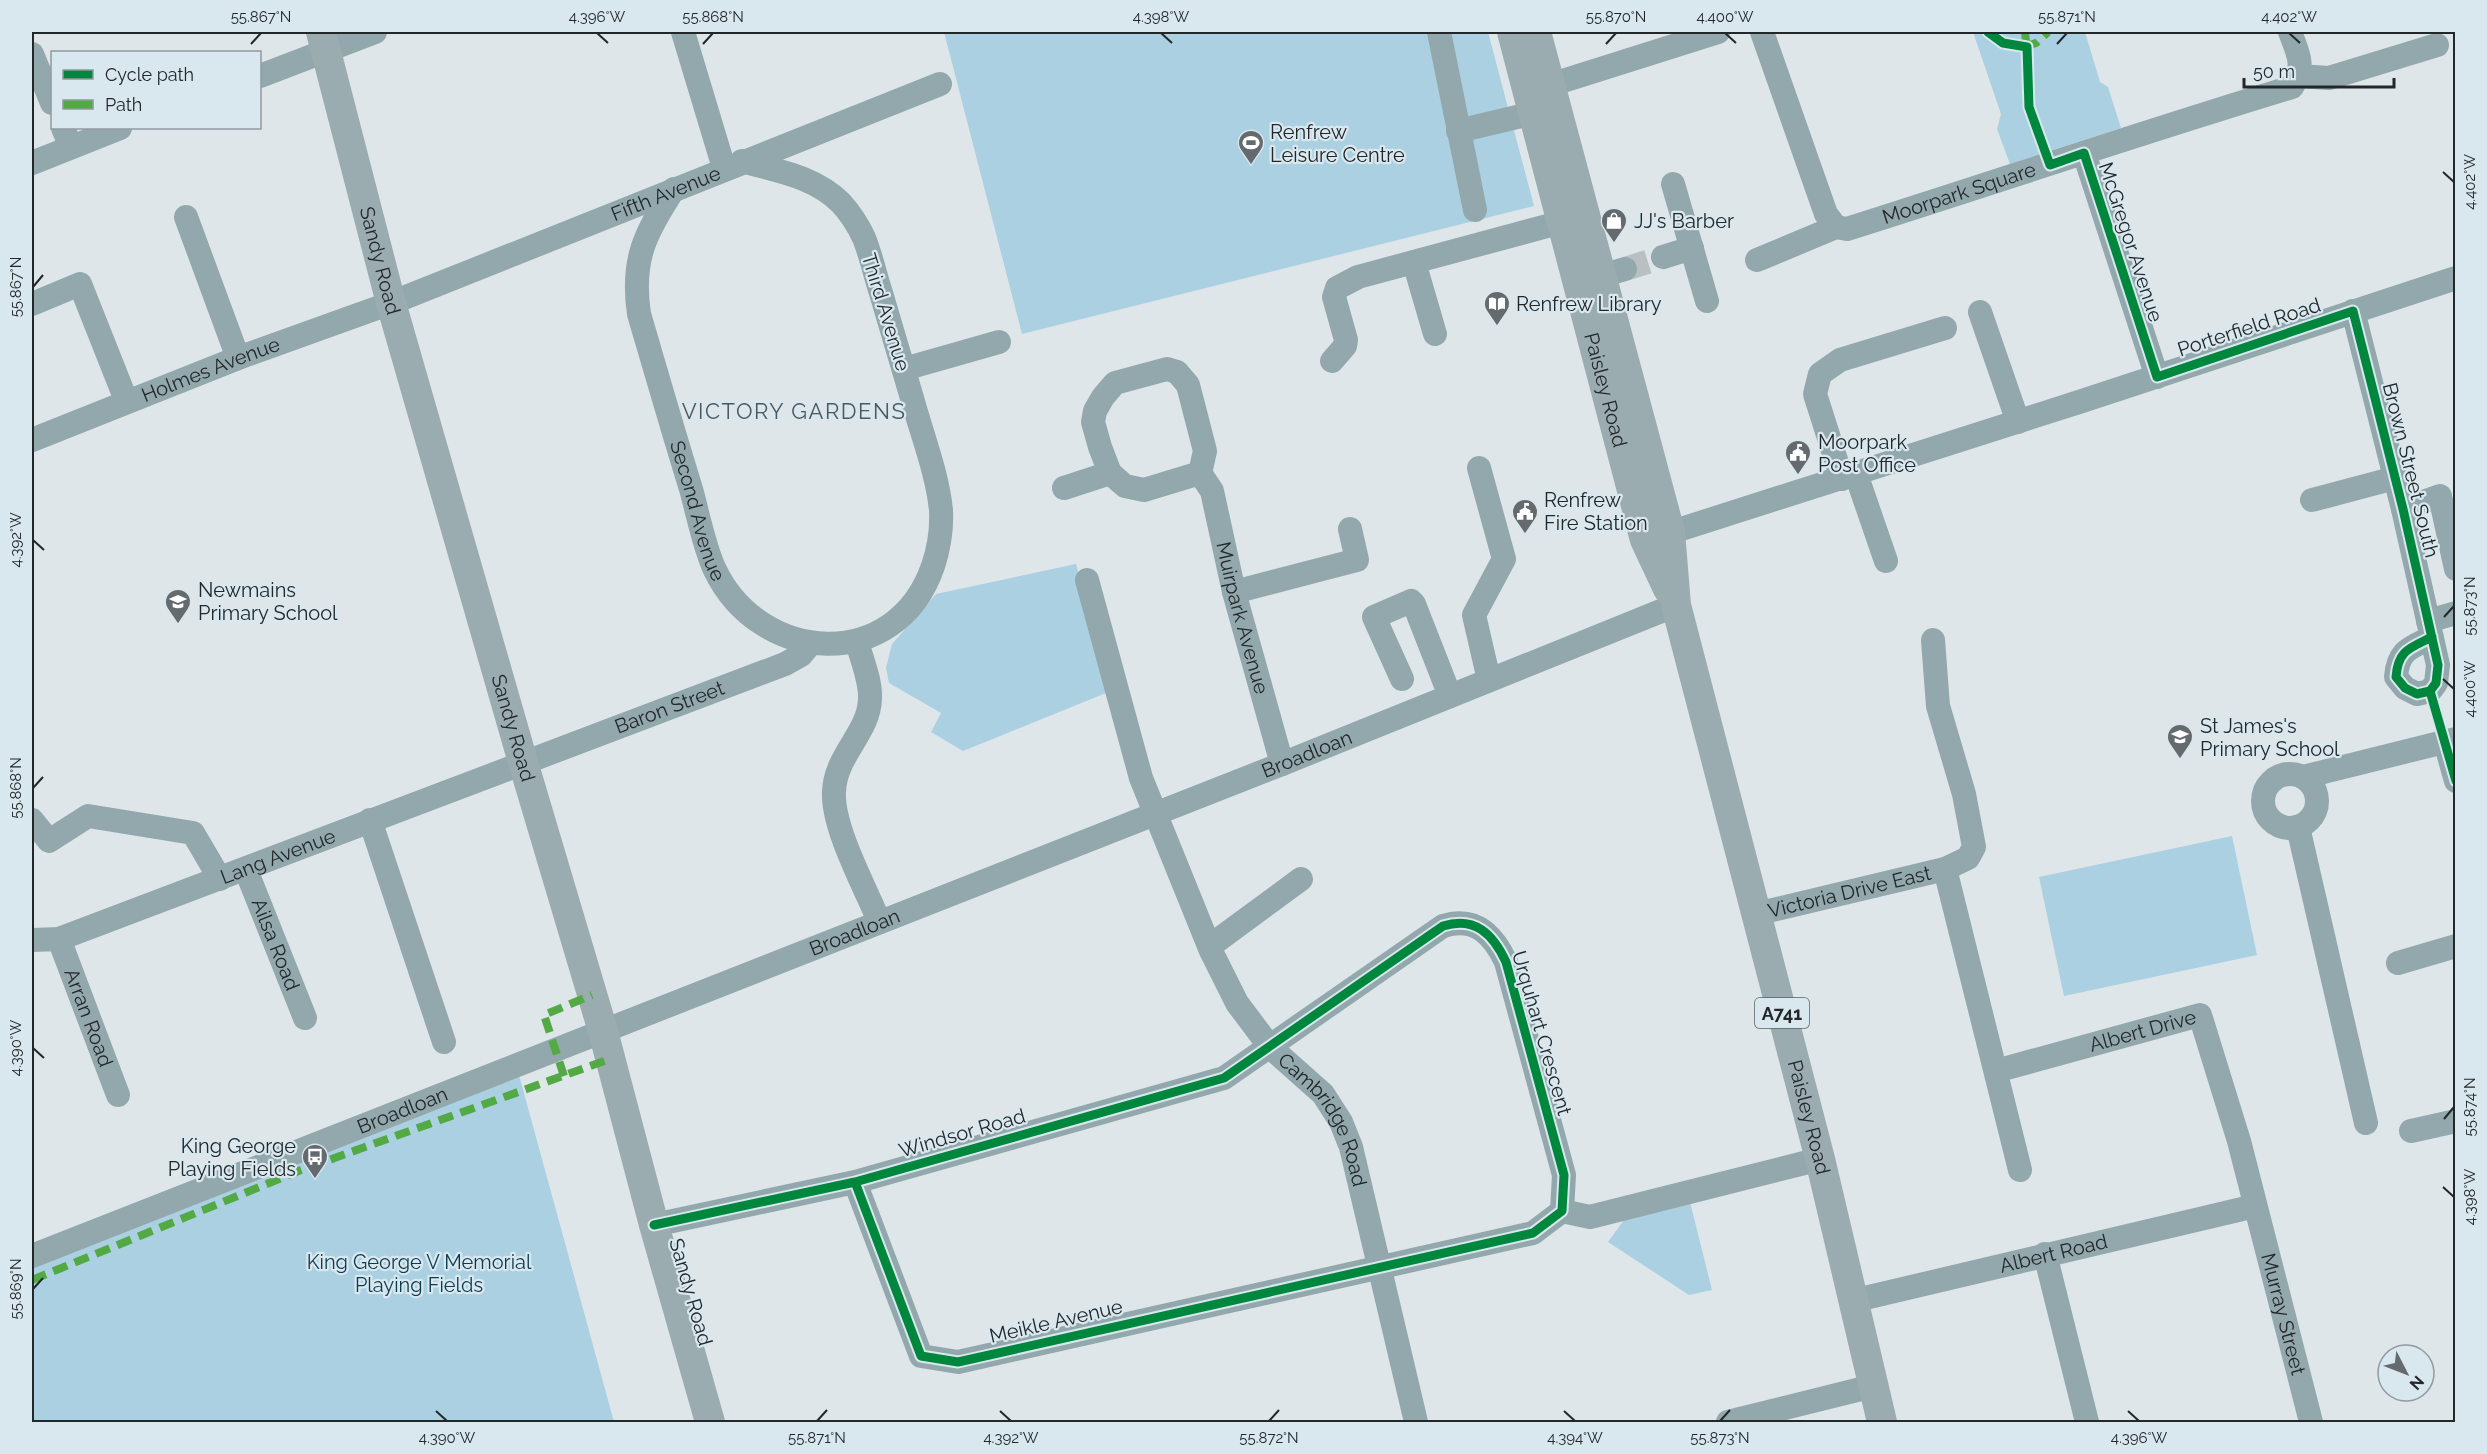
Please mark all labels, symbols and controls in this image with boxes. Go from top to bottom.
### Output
text: 55.867°N [231,8,291,26]
text: 4.396°W [569,8,626,26]
text: 55.868°N [682,8,744,26]
text: 4.398°W [1133,8,1190,26]
text: 55.870°N [1586,8,1646,26]
text: 4.400°W [1697,8,1754,26]
text: 55.871°N [2038,8,2096,26]
text: 4.402°W [2261,8,2317,26]
legend [51,51,261,129]
scale bar [2244,51,2394,89]
text: 50 m [2253,61,2295,82]
text: Cycle path [105,64,194,85]
text: Path [105,94,142,115]
place label: Renfrew Leisure Centre [1270,120,1405,167]
sports icon: Renfrew Leisure Centre [1236,128,1266,166]
text: 4.402°W [2461,154,2479,210]
street label: Moorpark Square [1879,157,2039,229]
street label: McGregor Avenue [2094,159,2168,325]
street label: Fifth Avenue [607,161,724,226]
street label: Sandy Road [355,204,406,317]
shop icon: JJ's Barber [1599,206,1629,244]
place label: JJ's Barber [1634,209,1734,233]
street label: Third Avenue [857,250,915,374]
text: 55.867°N [7,257,25,317]
library icon: Renfrew Library [1482,289,1512,327]
place label: Renfrew Library [1516,292,1662,316]
street label: Porterfield Road [2174,293,2324,361]
street label: Paisley Road [1579,330,1632,450]
street label: Holmes Avenue [138,332,283,407]
street label: Brown Street South [2378,380,2444,560]
district label: VICTORY GARDENS [682,398,906,424]
place label: Moorpark Post Office [1818,430,1916,477]
street label: Second Avenue [665,438,731,586]
public building icon: Moorpark Post Office [1783,438,1813,476]
place label: Renfrew Fire Station [1544,488,1648,535]
public building icon: Renfrew Fire Station [1510,497,1540,535]
text: 4.392°W [7,512,25,568]
street label: Muirpark Avenue [1211,539,1274,697]
text: 55.873°N [2461,576,2479,636]
place label: Newmains Primary School [198,578,338,625]
school or university icon: Newmains Primary School [163,587,193,625]
text: 4.400°W [2461,660,2479,717]
street label: Sandy Road [486,671,540,784]
street label: Baron Street [611,676,728,739]
place label: St James's Primary School [2200,714,2340,761]
school or university icon: St James's Primary School [2165,722,2195,760]
street label: Broadloan [1258,725,1355,783]
text: 55.868°N [7,757,25,819]
street label: Lang Avenue [217,823,339,889]
street label: Victoria Drive East [1765,861,1934,923]
street label: Ailsa Road [247,895,305,994]
street label: Broadloan [806,904,903,961]
street label: Urquhart Crescent [1507,948,1577,1118]
street label: Arran Road [59,965,118,1070]
road number: A741 [1755,998,1809,1028]
street label: Albert Drive [2087,1005,2199,1057]
text: 4.390°W [7,1020,25,1076]
street label: Cambridge Road [1273,1048,1372,1189]
street label: Paisley Road [1783,1057,1835,1177]
text: 55.874°N [2461,1078,2479,1136]
street label: Broadloan [354,1082,451,1139]
street label: Windsor Road [896,1103,1028,1163]
place label: King George Playing Fields [168,1134,296,1181]
bus stop icon: King George Playing Fields [300,1142,330,1180]
text: 4.398°W [2461,1168,2479,1225]
street label: Albert Road [1997,1229,2110,1278]
street label: Sandy Road [664,1236,718,1348]
park label: King George V Memorial Playing Fields [307,1250,532,1297]
street label: Murray Street [2256,1250,2311,1378]
text: 55.869°N [7,1259,25,1319]
street label: Meikle Avenue [987,1294,1125,1348]
north arrow [2376,1343,2436,1403]
text: N [2406,1372,2428,1394]
text: 4.390°W [419,1429,475,1447]
text: 55.871°N [788,1429,846,1447]
text: 4.392°W [983,1429,1039,1447]
text: 55.872°N [1239,1429,1299,1447]
text: 4.394°W [1547,1429,1603,1447]
text: 55.873°N [1690,1429,1750,1447]
text: 4.396°W [2111,1429,2168,1447]

